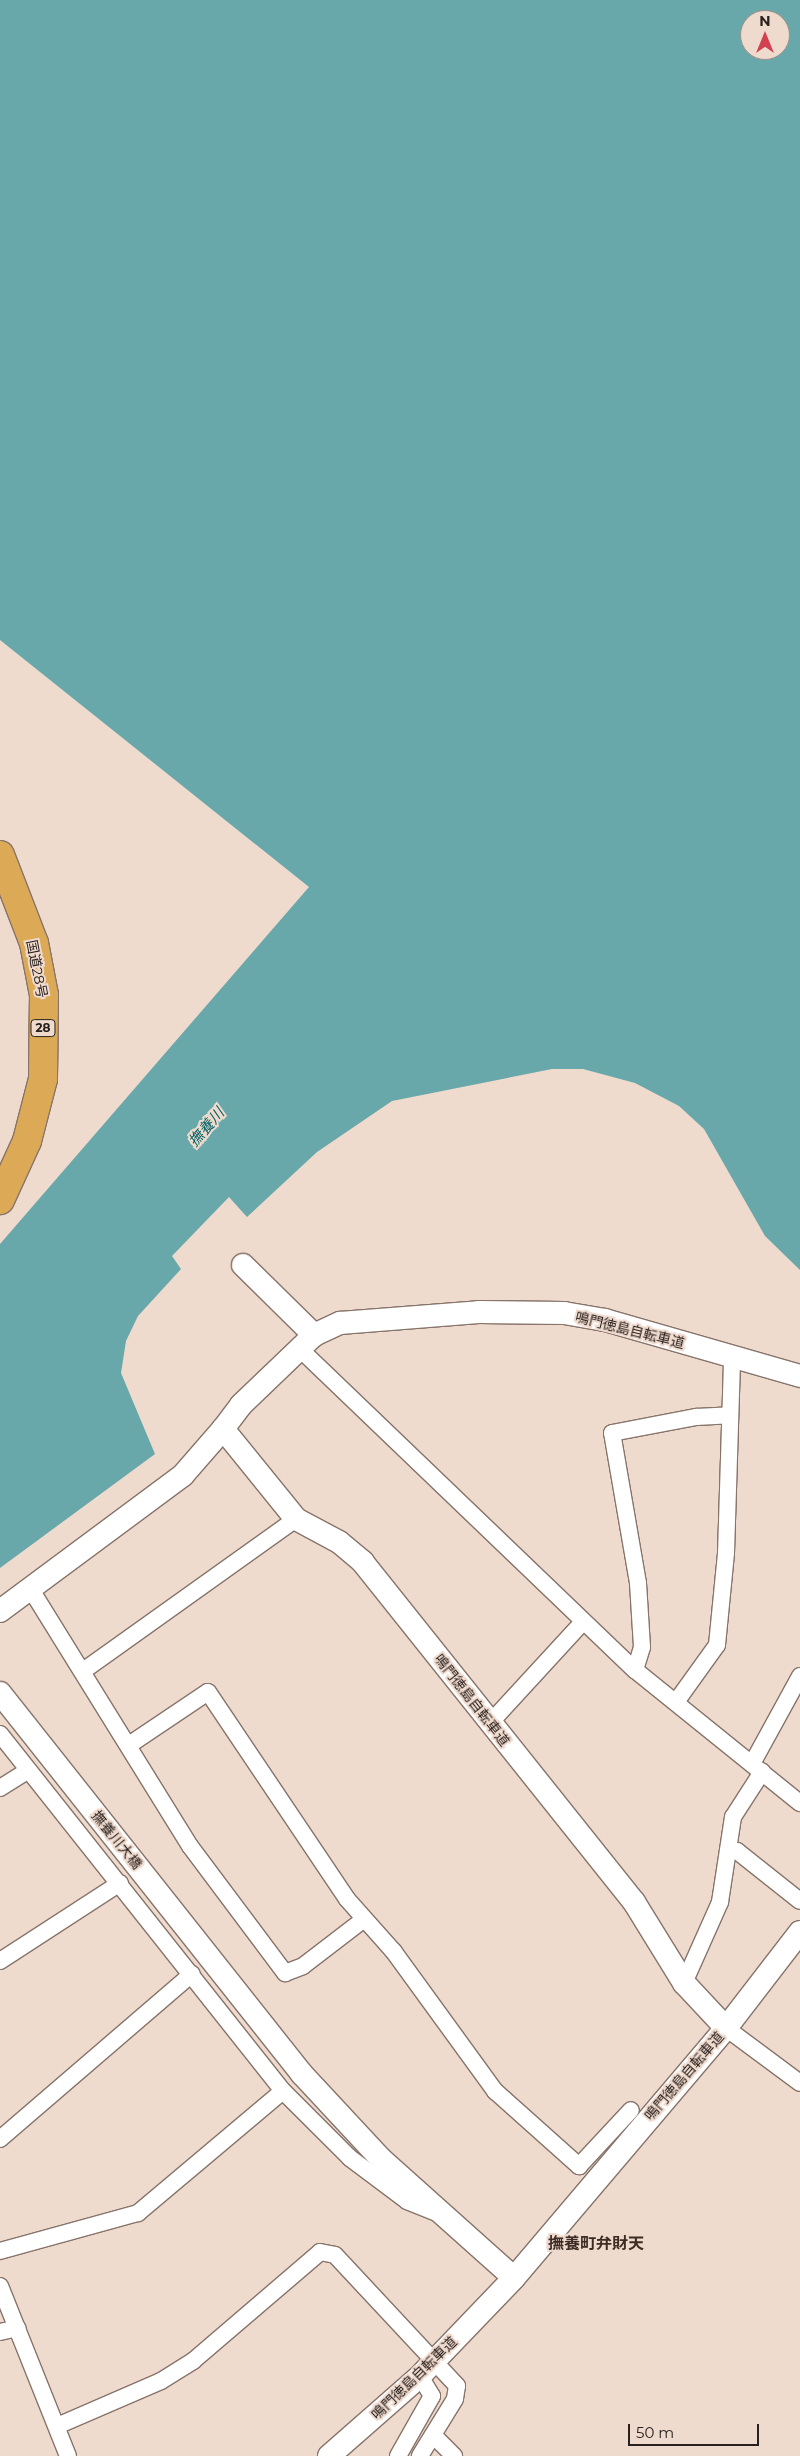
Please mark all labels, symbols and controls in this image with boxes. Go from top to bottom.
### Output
north arrow [740,10,790,60]
text: N [759,12,771,30]
street label: 国道28号 [23,938,51,1000]
road number: 28 [30,1018,56,1038]
water label: 撫養川 [184,1104,228,1150]
street label: 鳴門徳島自転車道 [574,1308,686,1352]
street label: 鳴門徳島自転車道 [431,1651,513,1749]
street label: 撫養川大橋 [88,1808,146,1872]
street label: 鳴門徳島自転車道 [641,2028,727,2124]
district label: 撫養町弁財天 [548,2234,644,2254]
street label: 鳴門徳島自転車道 [368,2333,460,2423]
scale bar [630,2414,761,2446]
text: 50 m [636,2423,674,2442]

